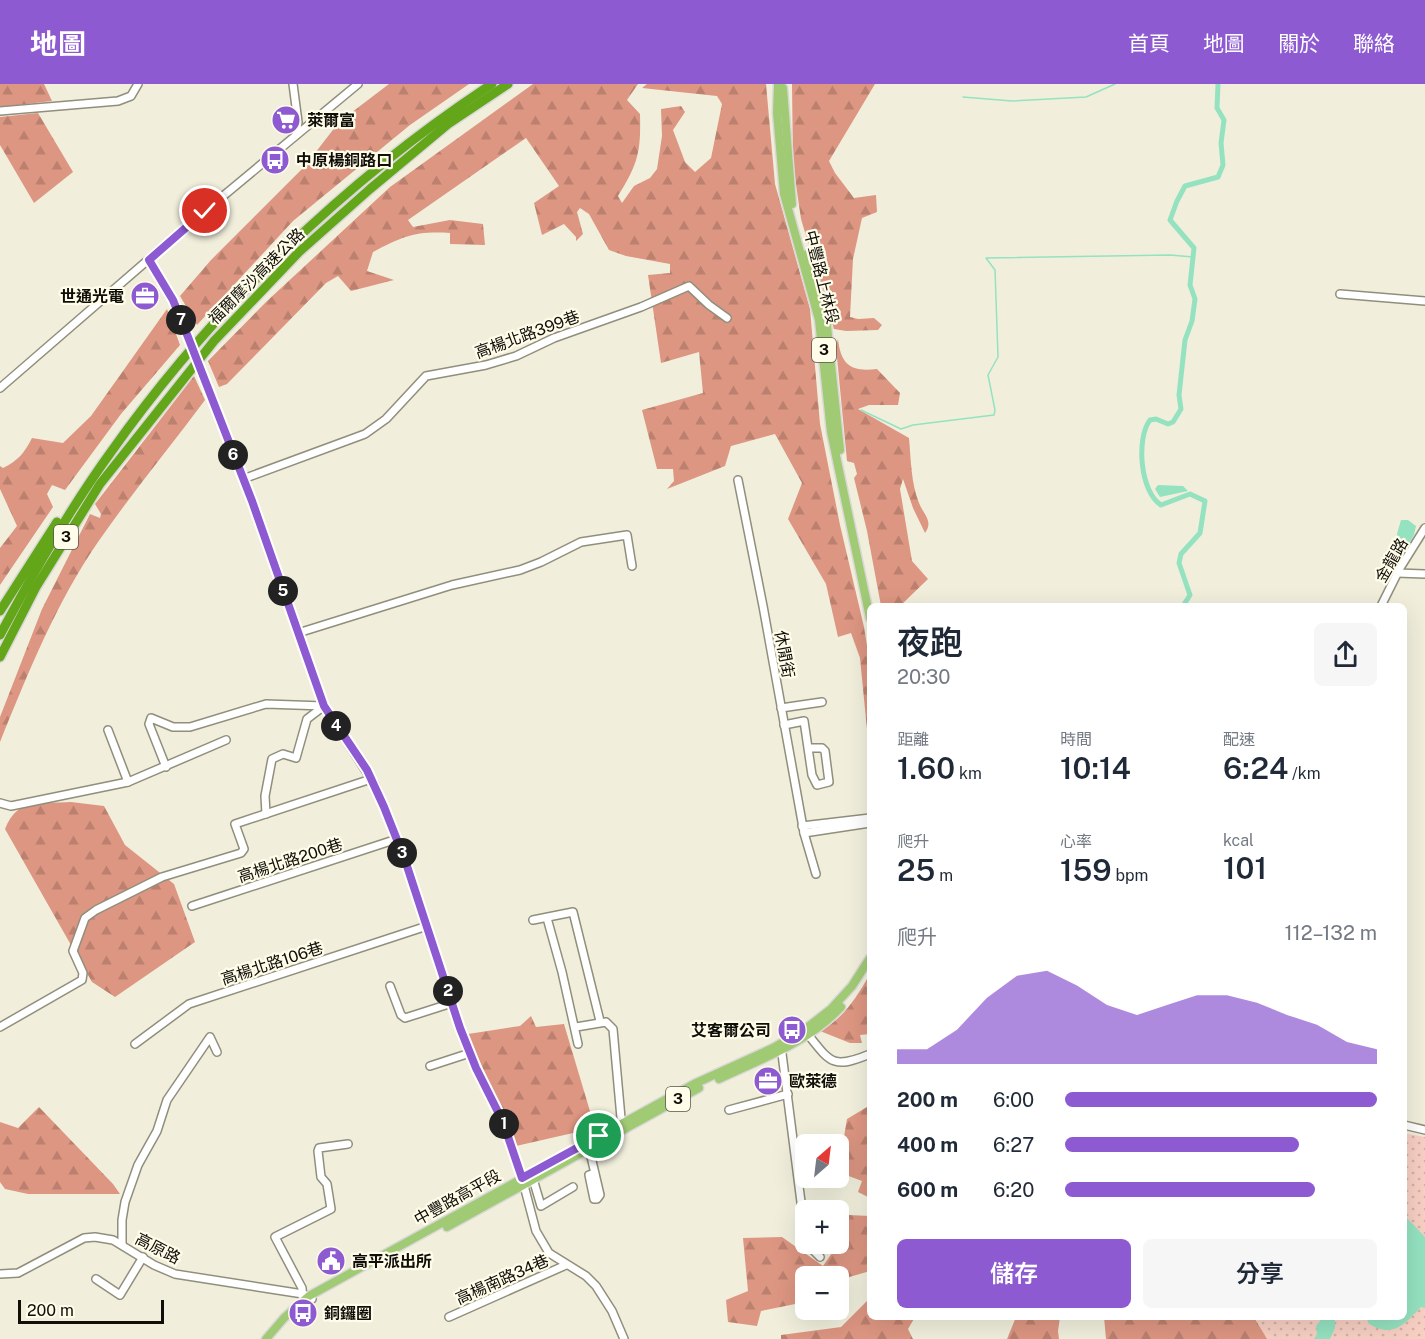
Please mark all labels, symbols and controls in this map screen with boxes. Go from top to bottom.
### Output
text: 地圖 [30,27,86,60]
text: 首頁 [1128,31,1170,56]
text: 地圖 [1203,31,1245,56]
text: 關於 [1278,31,1320,56]
text: 聯絡 [1353,31,1395,56]
supermarket icon: 萊爾富 [270,104,302,136]
place label: 萊爾富 [307,111,355,130]
bus stop icon: 中原楊銅路口 [259,144,291,176]
place label: 中原楊銅路口 [296,151,392,170]
pin [179,185,230,236]
icon: check [188,194,221,227]
street label: 福爾摩沙高速公路 [204,224,308,328]
street label: 中豐路上林段 [801,228,842,326]
office icon: 世通光電 [129,280,161,312]
place label: 世通光電 [60,287,124,306]
pin: 7 [166,305,196,335]
street label: 高楊北路399巷 [472,307,582,362]
text: 7 [176,310,186,329]
road number: 3 [812,338,836,362]
pin: 6 [218,440,248,470]
text: 6 [228,445,238,464]
road number: 3 [54,525,78,549]
street label: 金龍路 [1371,535,1412,586]
pin: 5 [268,576,298,606]
text: 5 [278,581,288,600]
text: 夜跑 [897,623,963,661]
button: share [1314,623,1377,686]
street label: 休閒街 [771,629,798,679]
text: 20:30 [897,665,950,689]
pin: 4 [321,711,351,741]
text: 4 [331,716,341,735]
text: 距離 [897,730,929,749]
text: 時間 [1060,730,1092,749]
text: 配速 [1223,730,1255,749]
text: 1.60 [897,750,955,786]
text: 10:14 [1060,750,1131,786]
text: 6:24 [1223,750,1288,786]
text: km [955,764,982,783]
text: /km [1288,764,1321,783]
text: kcal [1223,831,1254,850]
text: 爬升 [897,832,929,851]
text: 心率 [1060,832,1092,851]
street label: 高楊北路200巷 [235,835,345,886]
pin: 3 [387,838,417,868]
text: 3 [397,843,407,862]
text: 101 [1223,850,1267,886]
text: 25 [897,852,935,888]
text: 159 [1060,852,1112,888]
text: m [935,866,953,885]
text: bpm [1112,866,1148,885]
text: 112–132 m [1284,921,1377,945]
text: 爬升 [897,925,937,949]
street label: 高楊北路106巷 [219,938,326,989]
pin: 2 [433,976,463,1006]
text: 2 [443,981,453,1000]
bus stop icon: 艾客爾公司 [776,1014,808,1046]
place label: 艾客爾公司 [691,1021,771,1040]
office icon: 歐萊德 [752,1065,784,1097]
place label: 歐萊德 [789,1072,837,1091]
road number: 3 [666,1087,690,1111]
text: 200 m [897,1088,958,1112]
text: 6:00 [993,1088,1034,1112]
pin: 1 [489,1109,519,1139]
pin [573,1110,624,1161]
text: 1 [501,1114,507,1133]
icon: arrive [582,1119,615,1152]
text: 400 m [897,1133,958,1157]
text: 6:27 [993,1133,1034,1157]
north arrow [795,1134,849,1188]
map controls [795,1134,849,1320]
street label: 中豐路高平段 [411,1166,504,1229]
text: 600 m [897,1178,958,1202]
text: 6:20 [993,1178,1035,1202]
button: + [795,1200,849,1254]
street label: 高原路 [132,1229,183,1268]
button: 儲存 [897,1239,1131,1308]
button: 分享 [1143,1239,1377,1308]
public building icon: 高平派出所 [315,1245,347,1277]
street label: 高楊南路34巷 [453,1250,552,1308]
place label: 高平派出所 [352,1252,432,1271]
button: − [795,1266,849,1320]
scale bar [18,1297,164,1324]
bus stop icon: 銅鑼圈 [287,1297,319,1329]
text: 200 m [27,1301,74,1320]
place label: 銅鑼圈 [324,1304,372,1323]

